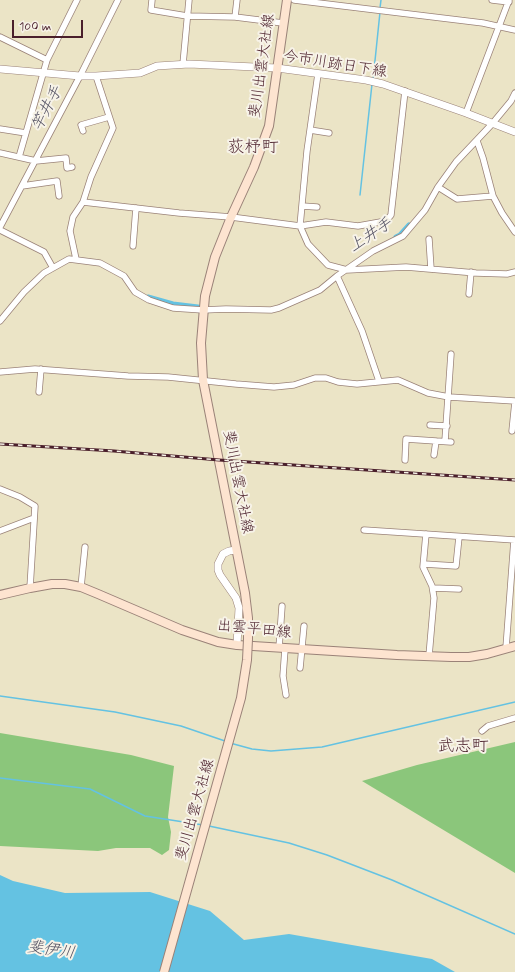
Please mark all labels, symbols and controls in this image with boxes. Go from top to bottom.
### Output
scale bar [14,12,85,38]
street label: 斐川出雲大社線 [247,13,279,119]
text: 100 m [19,19,51,35]
street label: 今市川跡日下線 [282,48,388,82]
water label: 竿井手 [29,83,67,135]
district label: 荻杼町 [228,138,278,158]
water label: 上井手 [346,215,396,257]
street label: 斐川出雲大社線 [218,429,256,535]
street label: 出雲平田線 [216,617,292,643]
district label: 武志町 [438,737,488,757]
street label: 斐川出雲大社線 [173,757,219,863]
water label: 斐伊川 [26,938,76,964]

